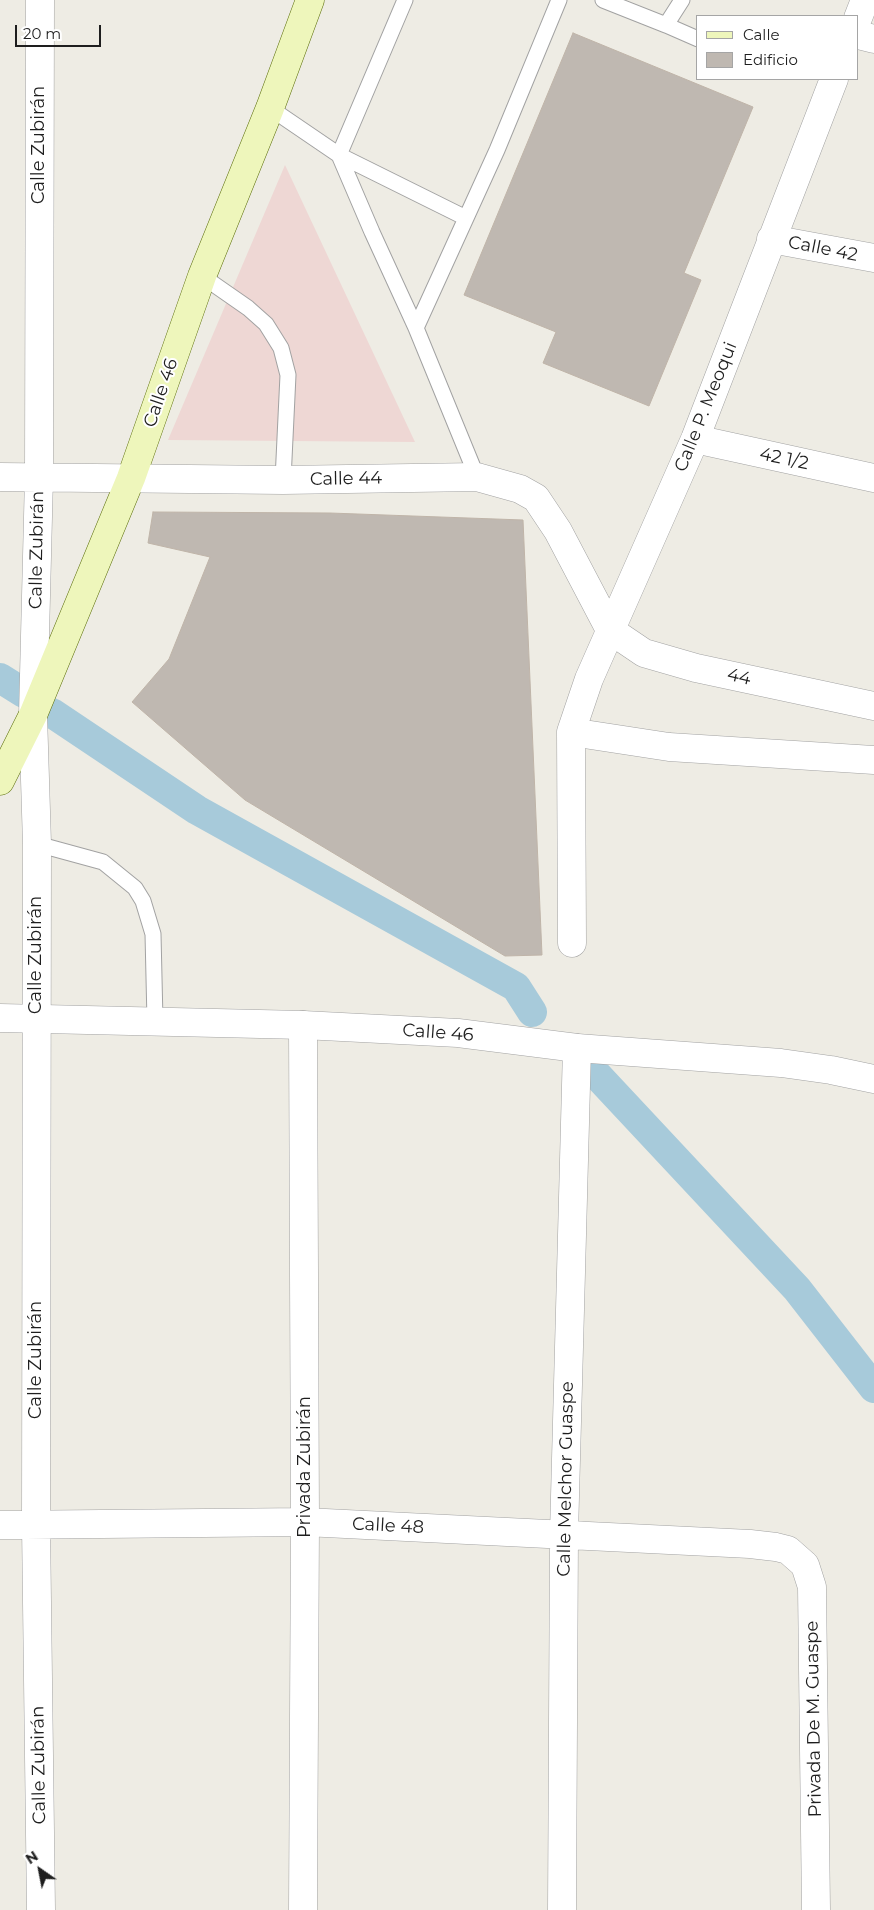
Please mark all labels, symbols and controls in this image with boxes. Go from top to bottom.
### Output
scale bar [18,15,104,47]
legend [696,15,859,80]
text: 20 m [23,24,61,43]
text: Calle [743,25,780,44]
text: Edificio [743,50,798,69]
street label: Calle Zubirán [28,86,50,204]
street label: Calle 42 [786,232,860,266]
street label: Calle P. Meoqui [670,339,742,475]
street label: Calle 46 [139,356,183,430]
street label: 42 1/2 [758,443,810,475]
street label: Calle 44 [310,468,382,490]
street label: Calle Zubirán [25,491,49,609]
street label: 44 [725,664,753,690]
street label: Calle Zubirán [25,896,47,1014]
street label: Calle 46 [402,1020,474,1046]
street label: Calle Zubirán [25,1301,47,1419]
street label: Calle Melchor Guaspe [553,1381,579,1577]
street label: Privada Zubirán [294,1396,316,1538]
street label: Calle 48 [351,1513,425,1539]
street label: Privada De M. Guaspe [801,1620,827,1818]
street label: Calle Zubirán [27,1706,51,1824]
north arrow [15,1845,65,1895]
text: N [22,1847,41,1868]

